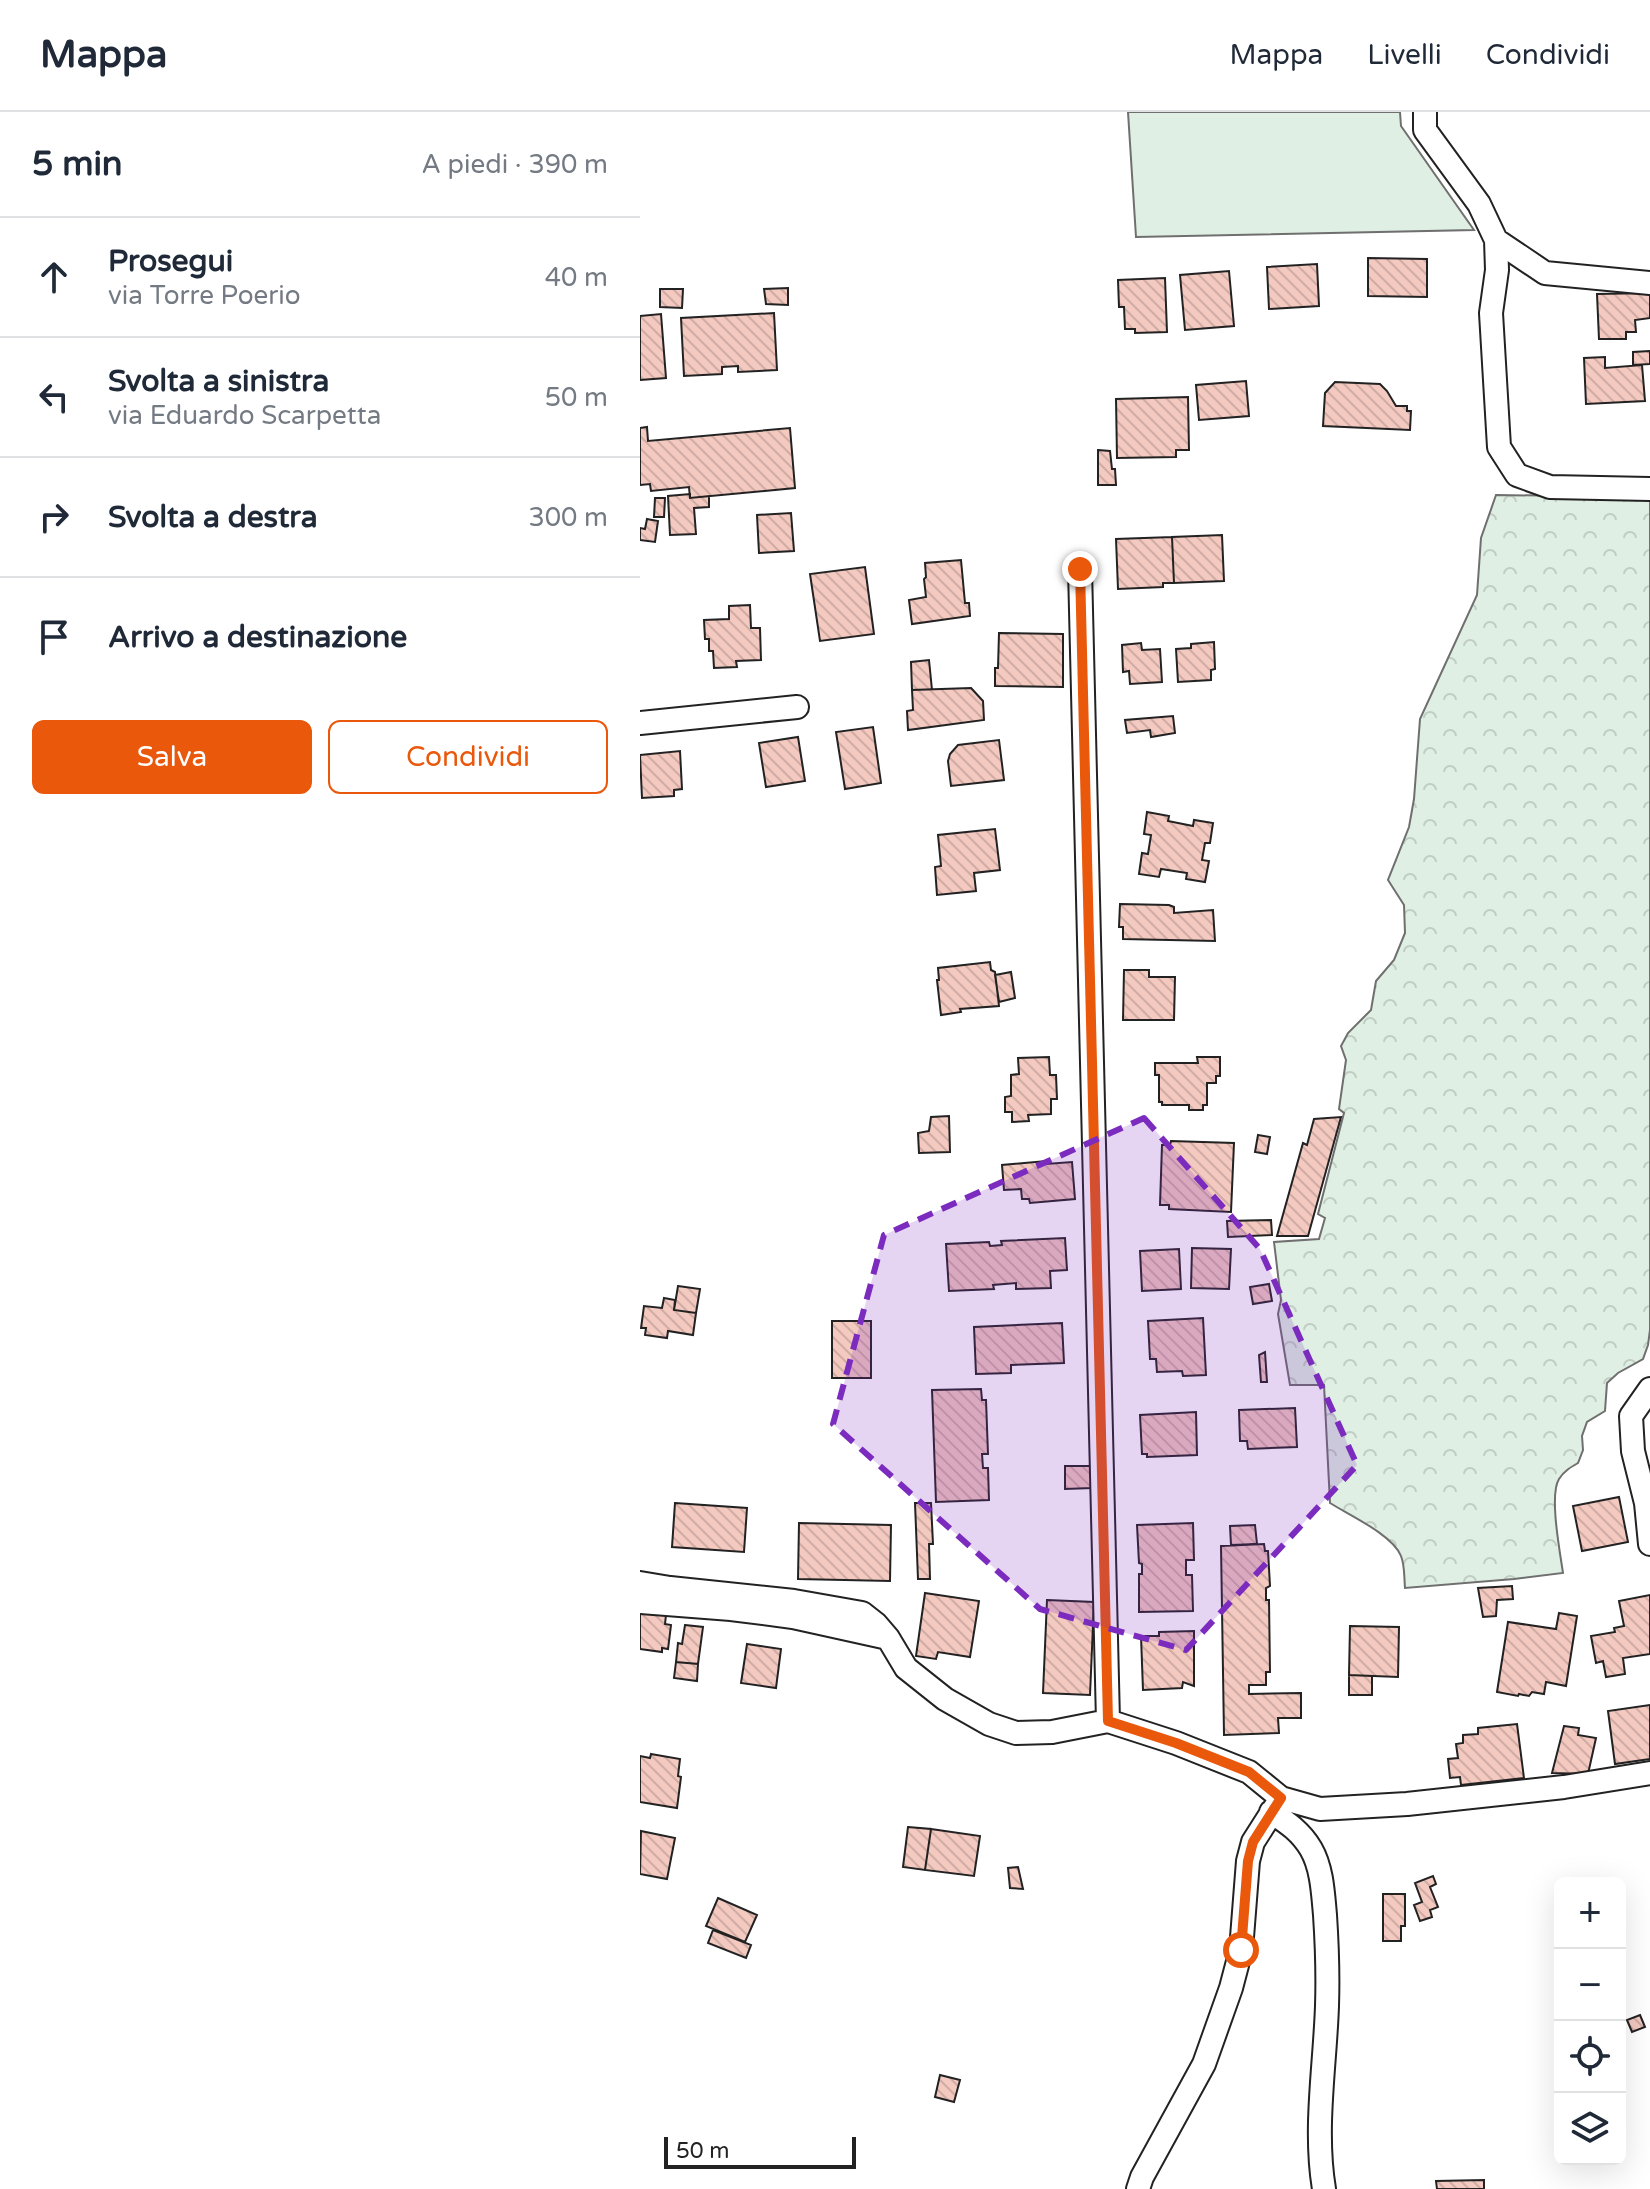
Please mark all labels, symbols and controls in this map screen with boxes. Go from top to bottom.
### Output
text: Mappa [40,32,167,78]
text: Mappa [1229,38,1323,72]
text: Livelli [1367,38,1442,72]
text: Condividi [1486,38,1610,72]
text: 5 min [32,144,123,185]
text: A piedi · 390 m [421,149,608,180]
text: Prosegui [108,243,233,280]
icon: ahead [32,255,76,299]
text: 40 m [545,262,608,293]
text: via Torre Poerio [108,280,300,311]
text: Svolta a sinistra [108,363,329,400]
icon: left [32,375,76,419]
text: 50 m [545,382,608,413]
text: via Eduardo Scarpetta [108,400,381,431]
icon: right [32,495,76,539]
text: Svolta a destra [108,499,318,536]
text: 300 m [528,502,608,533]
route end [1062,551,1098,587]
icon: arrive [32,615,76,659]
text: Arrivo a destinazione [108,619,407,656]
button: Salva [32,720,312,794]
button: Condividi [328,720,608,794]
map controls [1554,1877,1626,2165]
button: + [1554,1877,1626,1949]
route start [1223,1932,1259,1968]
button: − [1554,1949,1626,2021]
button: locate [1554,2021,1626,2093]
button: layers [1554,2093,1626,2165]
scale bar [664,2133,856,2169]
text: 50 m [676,2138,730,2164]

